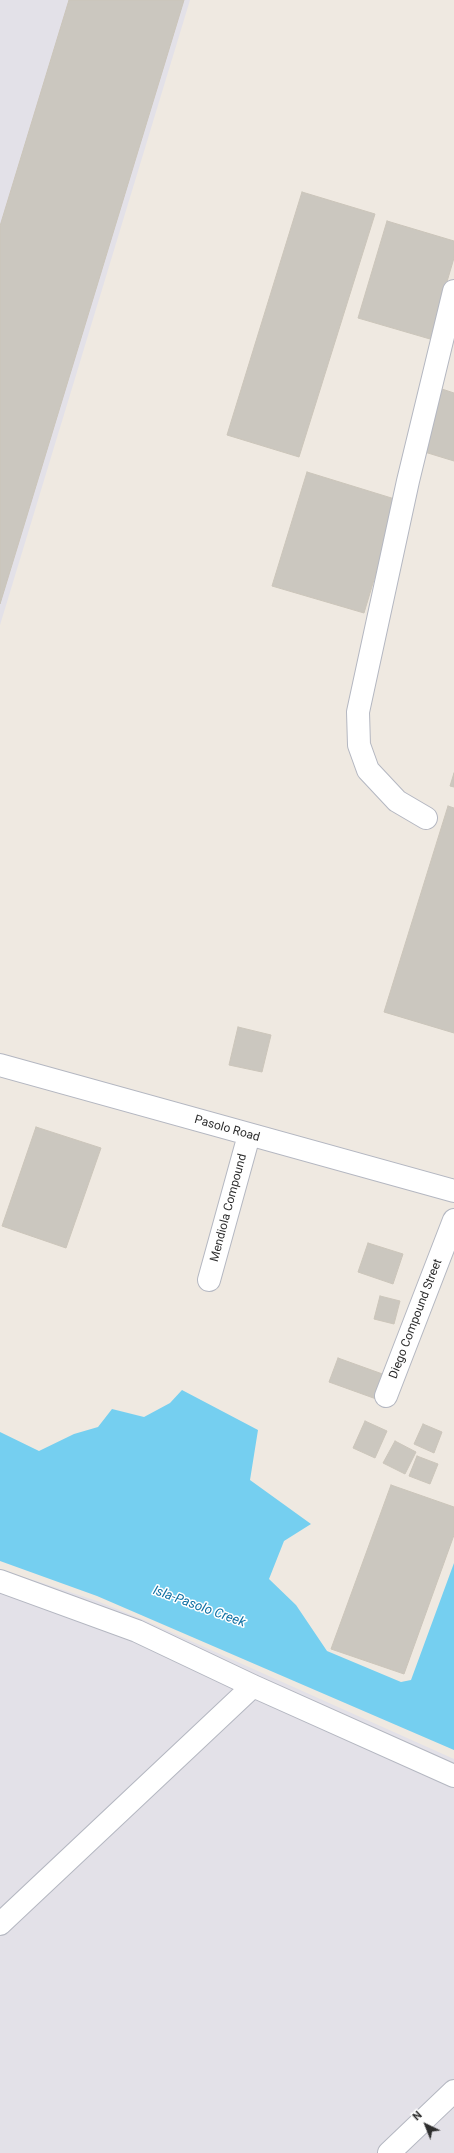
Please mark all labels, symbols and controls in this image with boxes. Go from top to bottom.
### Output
street label: Pasolo Road [193,1113,261,1145]
street label: Mendiola Compound [208,1152,250,1264]
street label: Diego Compound Street [387,1257,445,1381]
water label: Isla-Pasolo Creek [151,1583,247,1631]
north arrow [406,2105,446,2145]
text: N [410,2108,425,2123]

